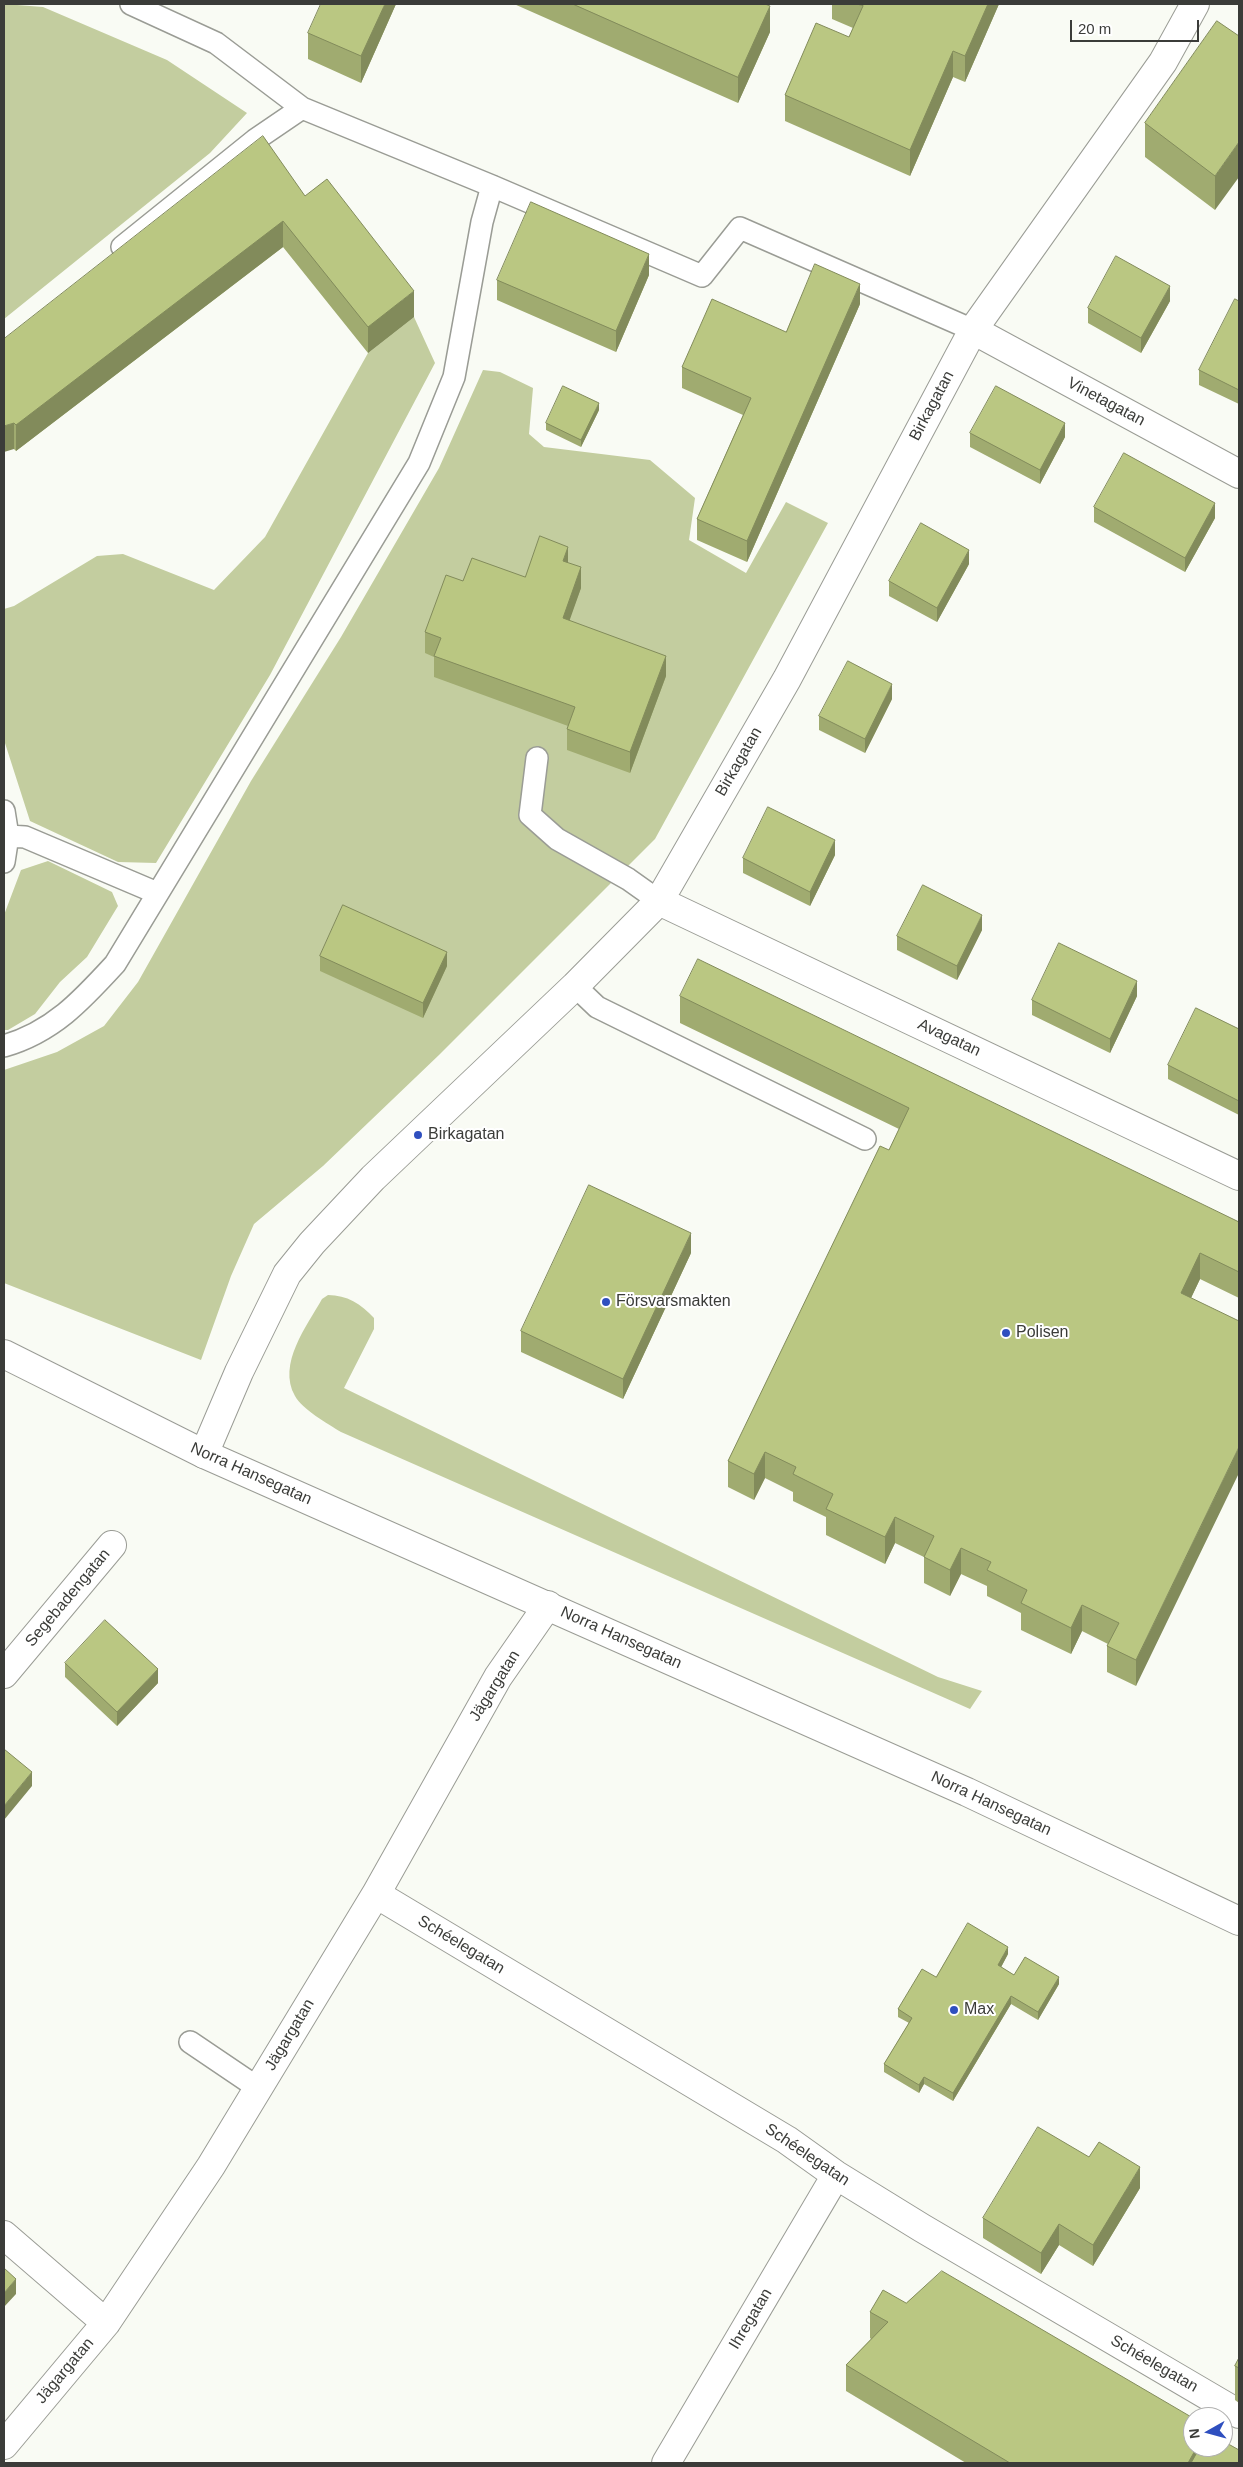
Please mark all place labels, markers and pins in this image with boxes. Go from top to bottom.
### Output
place label: Birkagatan [428,1125,504,1145]
marker: Birkagatan [412,1129,424,1141]
place label: Försvarsmakten [616,1292,731,1312]
marker: Försvarsmakten [600,1296,612,1308]
place label: Polisen [1016,1323,1068,1343]
marker: Polisen [1000,1327,1012,1339]
place label: Max [964,2000,994,2020]
marker: Max [948,2004,960,2016]

